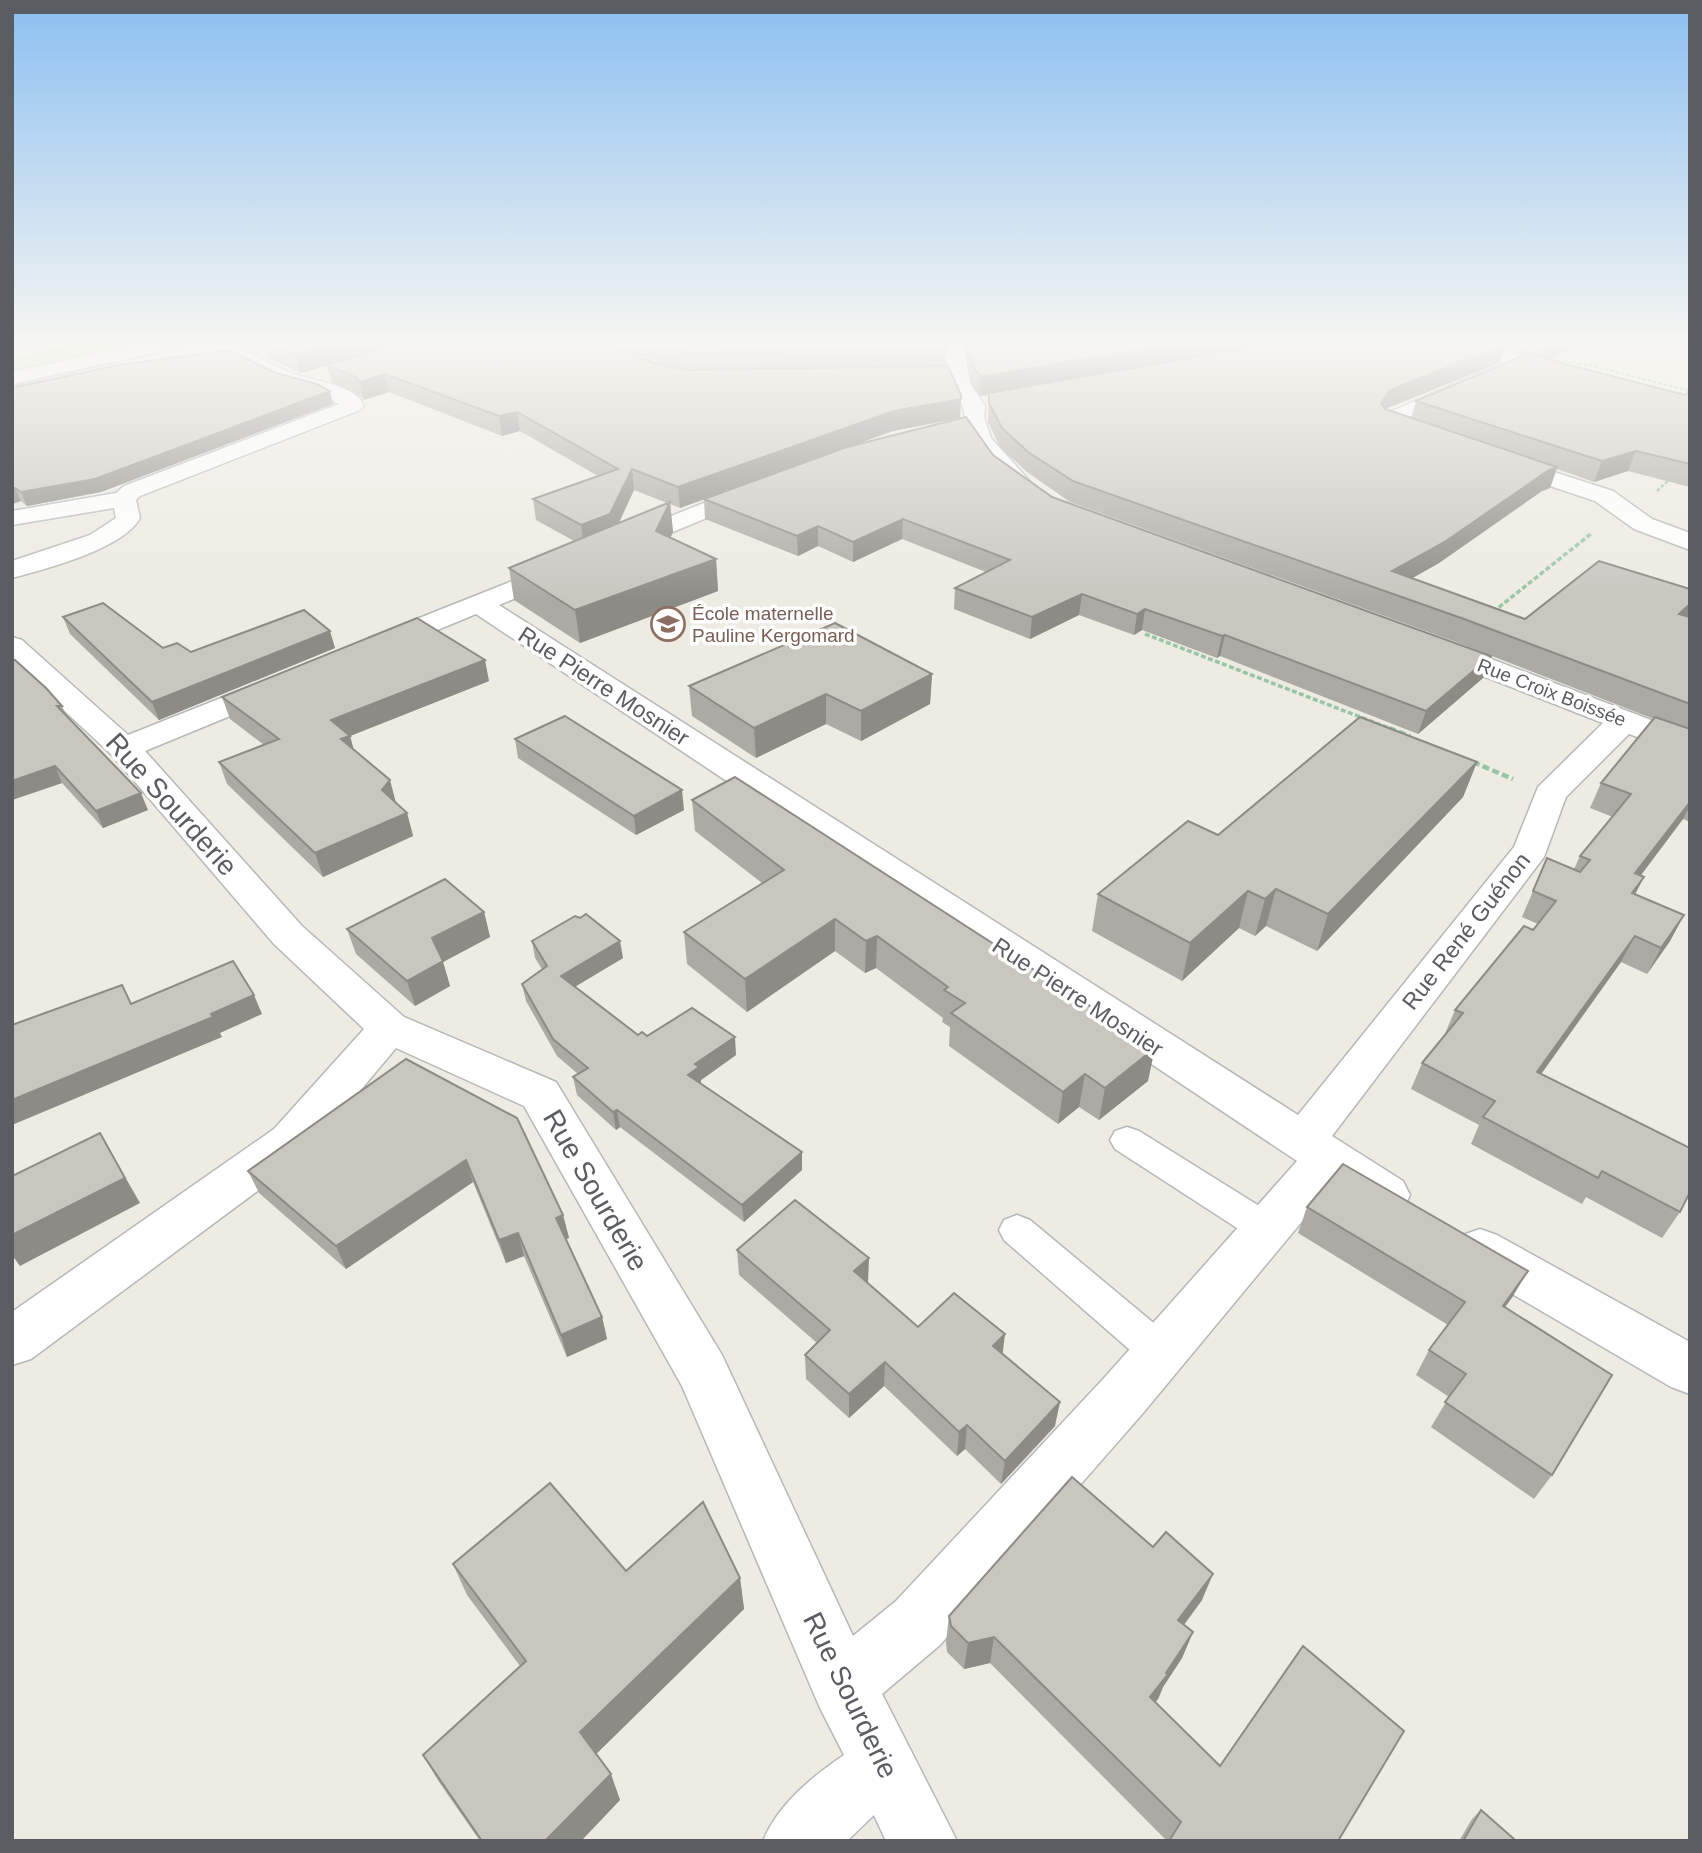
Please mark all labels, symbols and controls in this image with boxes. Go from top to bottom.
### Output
place label: École maternelle Pauline Kergomard [692,603,855,646]
school or university icon: École maternelle Pauline Kergomard [649,605,687,643]
street label: Rue Pierre Mosnier [514,621,694,751]
street label: Rue Croix Boissée [1475,654,1629,730]
street label: Rue Sourderie [100,727,244,882]
street label: Rue René Guénon [1397,847,1535,1015]
street label: Rue Pierre Mosnier [988,932,1168,1062]
street label: Rue Sourderie [537,1104,654,1276]
street label: Rue Sourderie [797,1607,904,1783]

